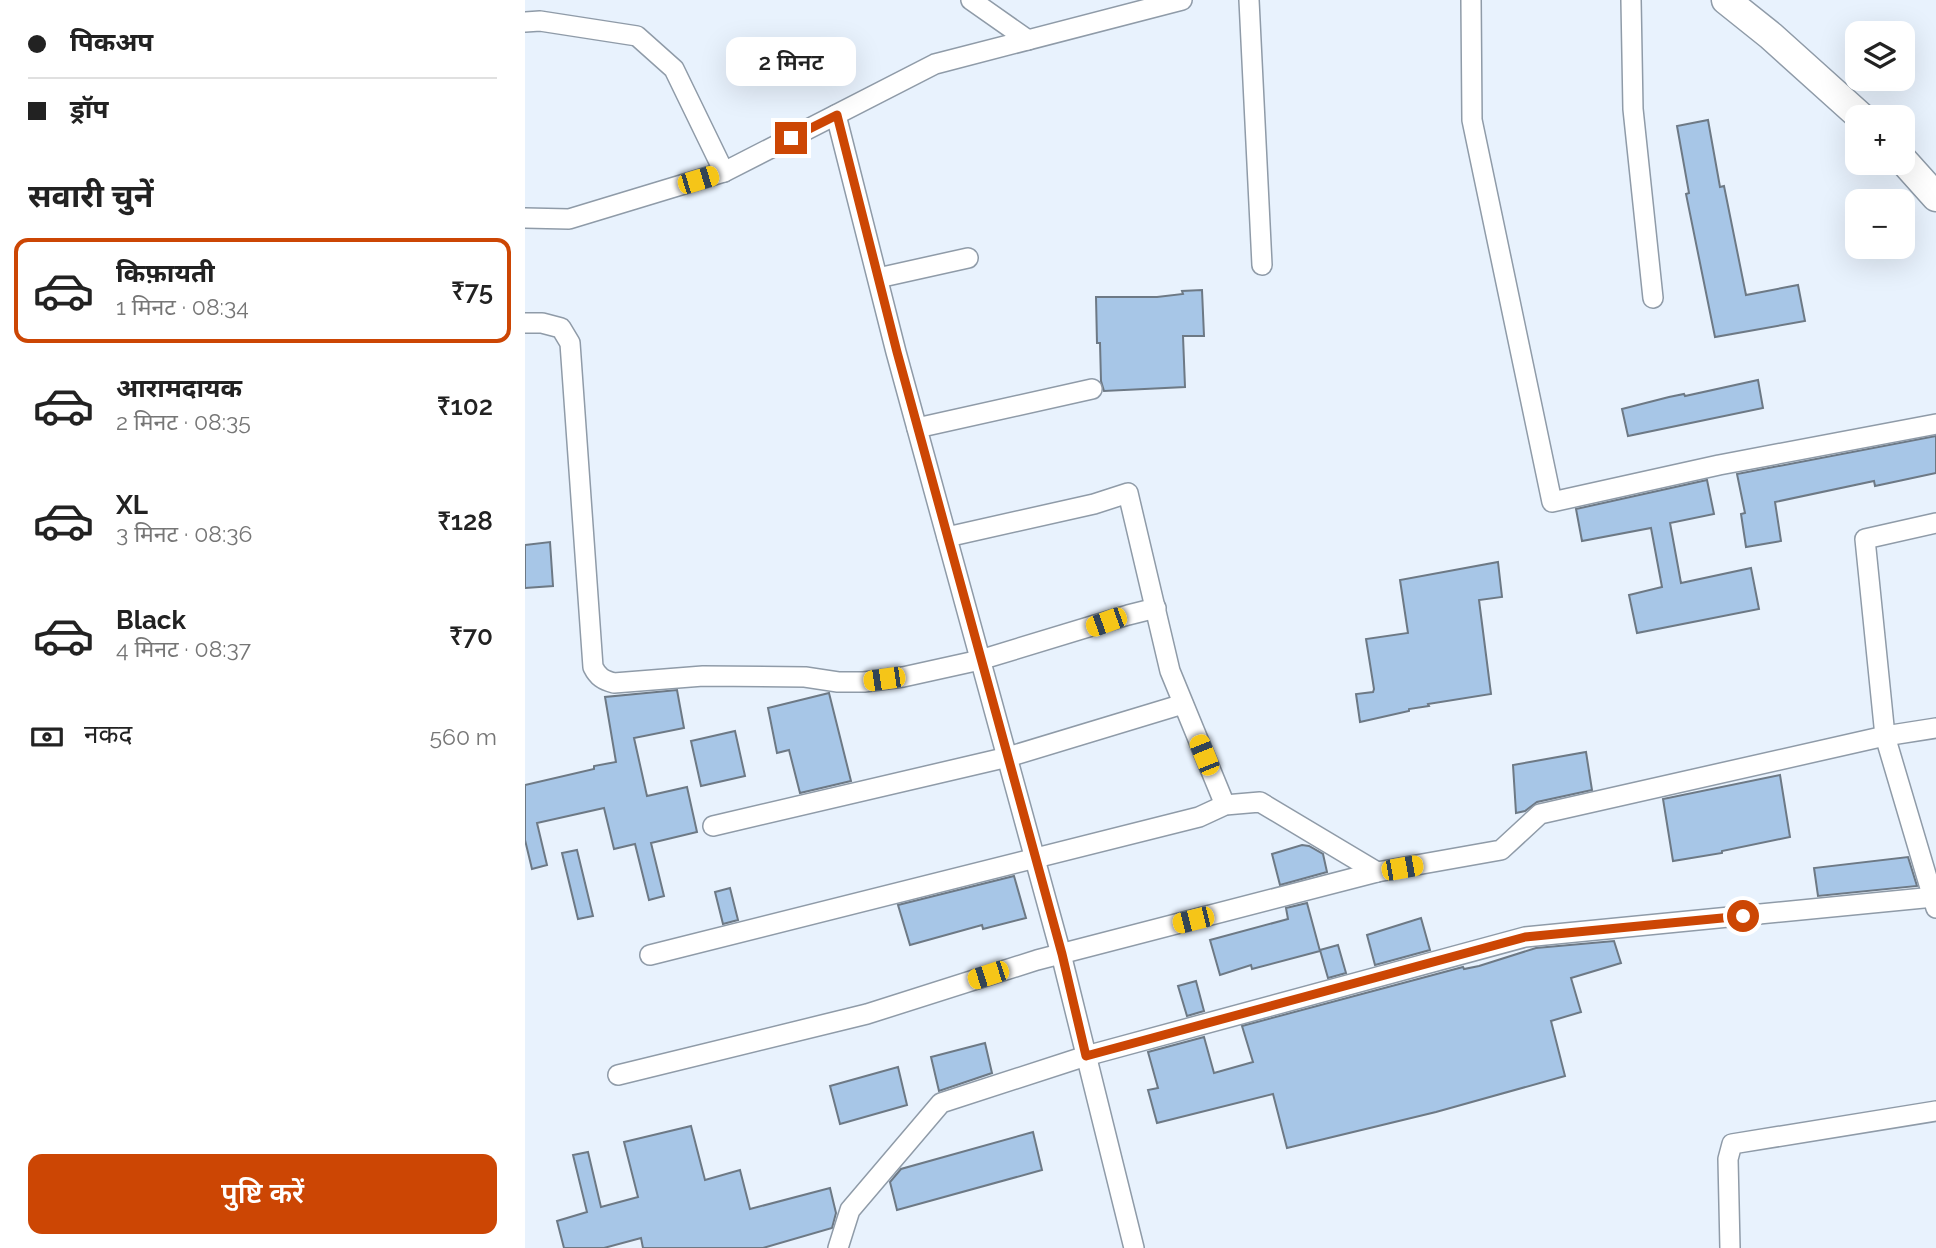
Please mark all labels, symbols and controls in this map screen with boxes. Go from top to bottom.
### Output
map controls [1845,21,1915,259]
button: layers [1845,21,1915,91]
text: पिकअप [70,27,153,57]
callout: 2 मिनट [726,37,856,86]
text: 2 मिनट [759,48,824,75]
text: ड्रॉप [70,94,108,124]
button: + [1845,105,1915,175]
route end [775,122,807,154]
car [675,164,722,196]
text: सवारी चुनें [28,177,153,214]
button: − [1845,189,1915,259]
text: किफ़ायती [116,258,215,288]
icon: car [32,259,95,322]
text: ₹75 [451,276,493,306]
text: 1 मिनट · 08:34 [116,293,249,320]
text: आरामदायक [116,373,242,403]
icon: car [32,374,95,437]
text: ₹102 [437,391,493,421]
text: 2 मिनट · 08:35 [116,408,251,435]
icon: car [32,489,95,552]
text: XL [116,490,148,520]
text: ₹128 [437,506,493,536]
text: 3 मिनट · 08:36 [116,520,252,547]
icon: car [32,604,95,667]
text: Black [116,605,186,635]
car [1083,605,1130,639]
text: ₹70 [449,621,493,651]
text: 4 मिनट · 08:37 [116,635,251,662]
car [862,666,907,692]
icon: cash [28,718,66,756]
text: नकद [84,719,132,749]
text: 560 m [430,723,497,750]
car [1187,732,1222,778]
car [1380,854,1425,882]
route start [1727,900,1759,932]
car [1171,905,1216,935]
car [965,959,1012,991]
button: पुष्टि करें [28,1154,497,1234]

